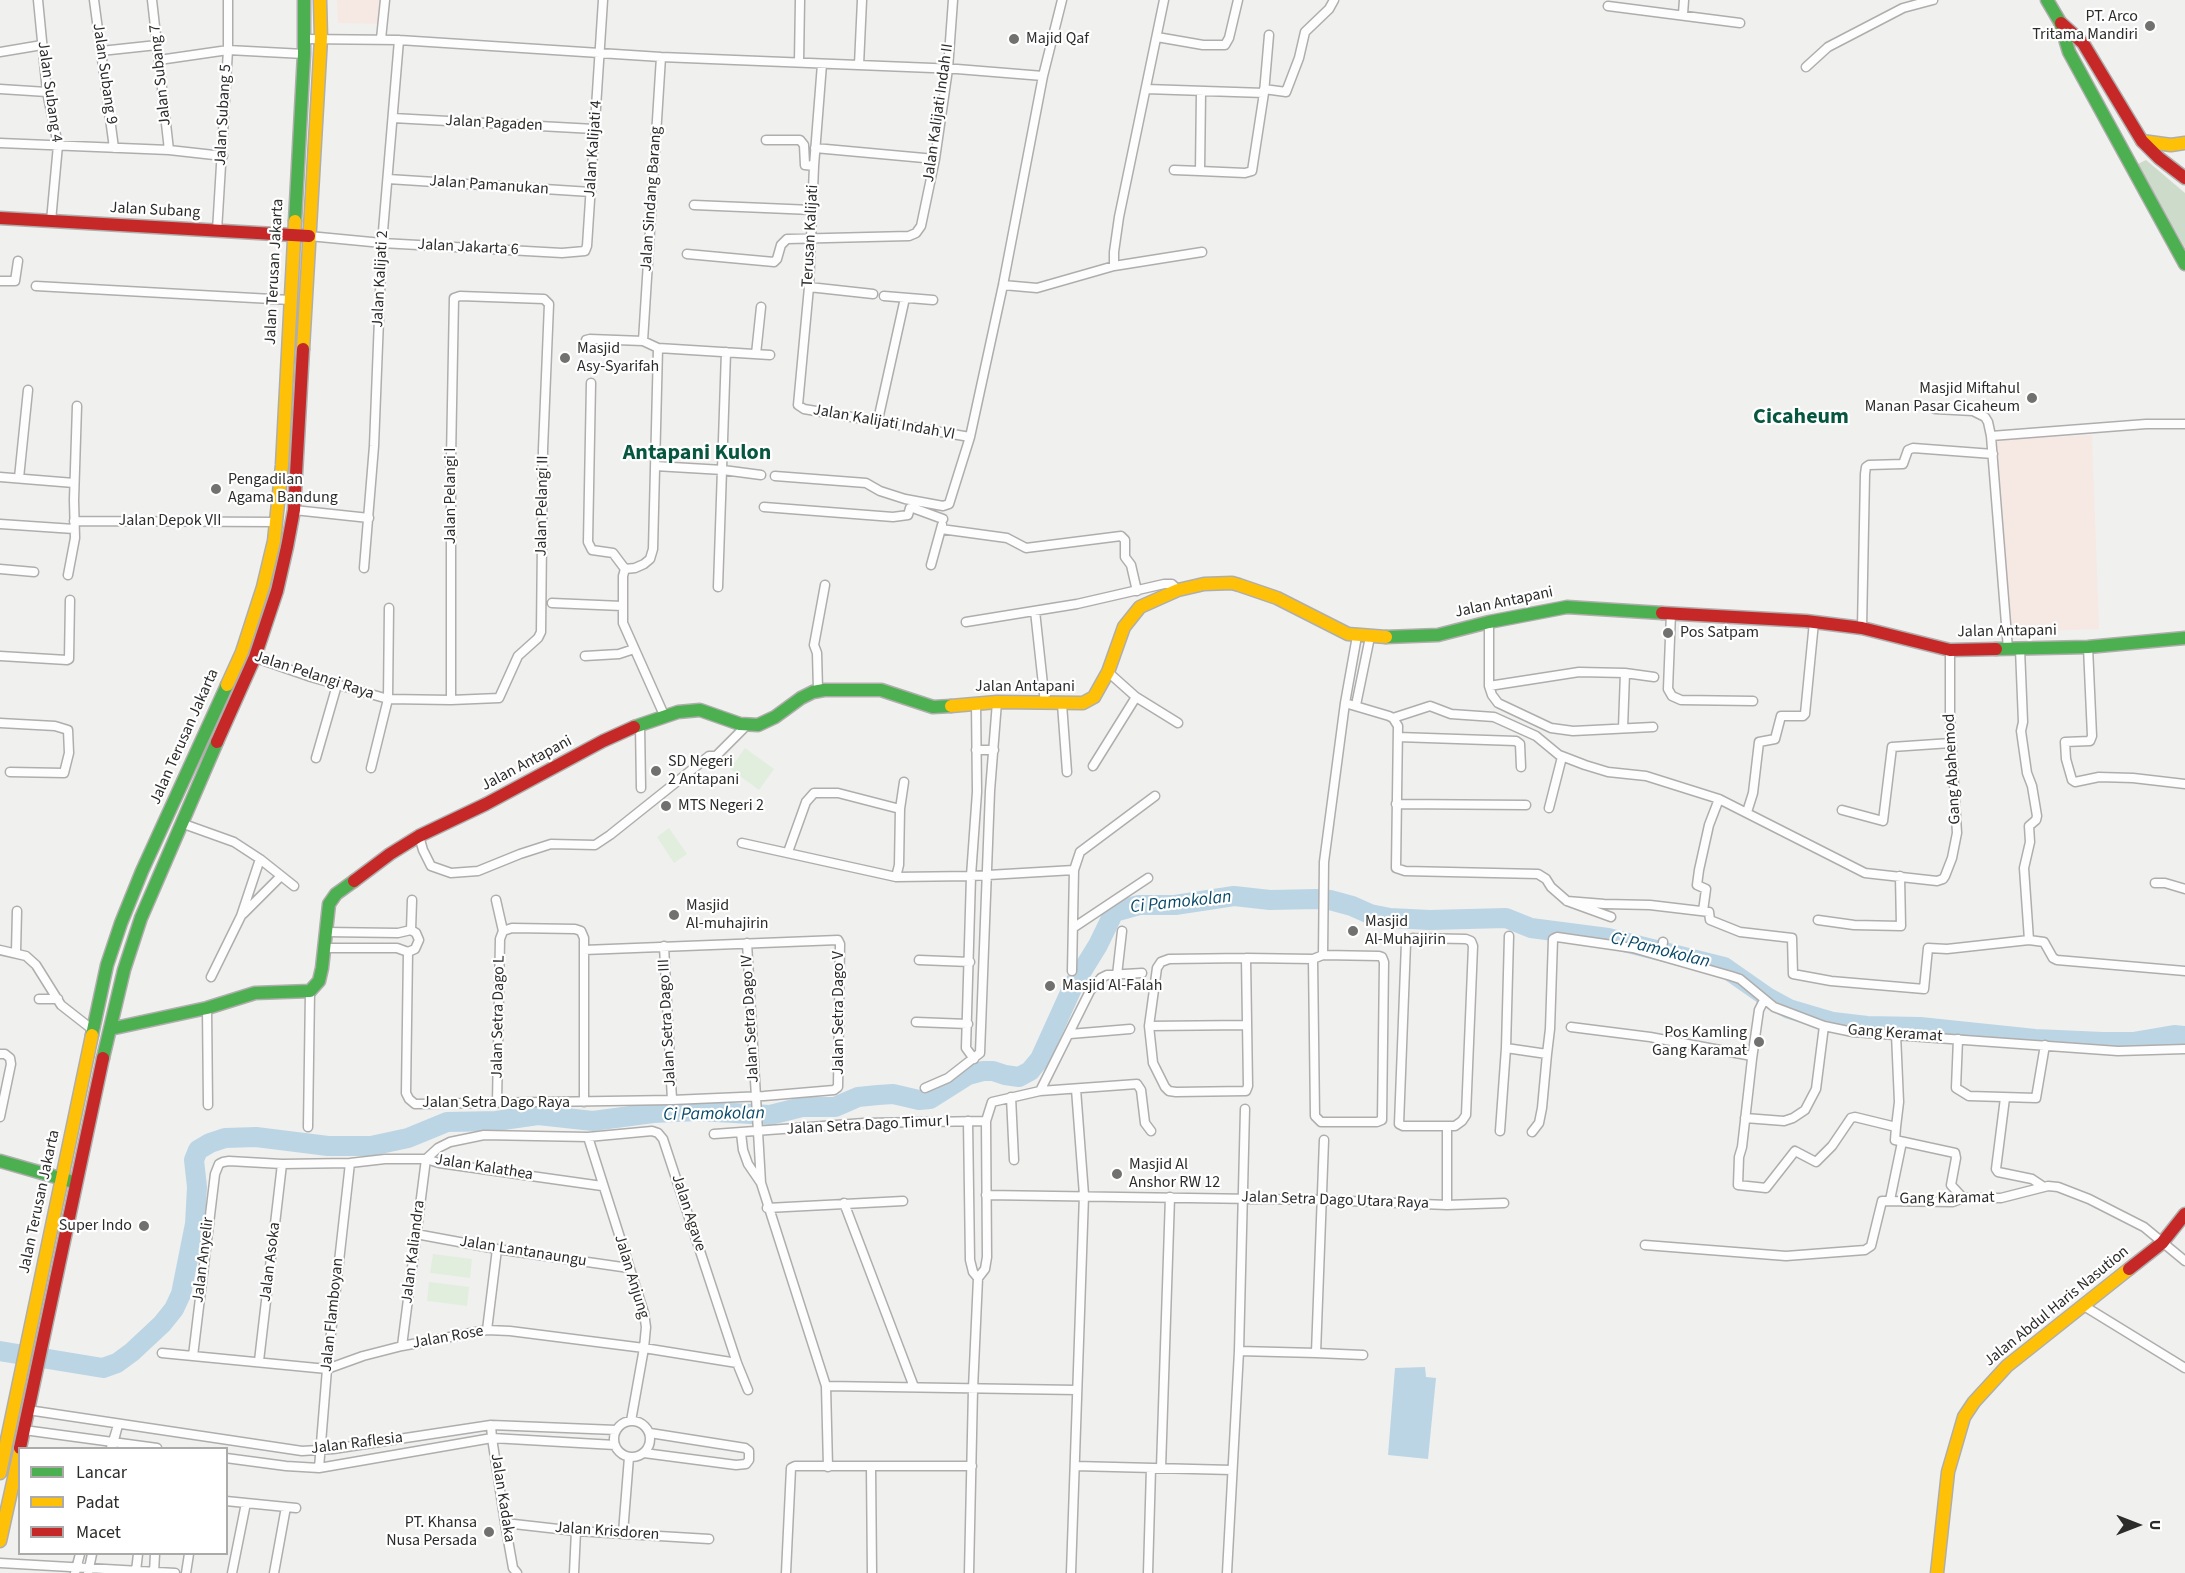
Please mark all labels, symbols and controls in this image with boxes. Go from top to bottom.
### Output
place label: PT. Arco Tritama Mandiri [2032,7,2138,45]
marker: PT. Arco Tritama Mandiri [2143,19,2157,33]
street label: Jalan Subang 9 [87,22,121,126]
street label: Jalan Subang 7 [146,23,176,127]
place label: Majid Qaf [1026,29,1089,49]
marker: Majid Qaf [1007,32,1021,46]
street label: Jalan Subang 4 [32,40,66,144]
street label: Jalan Kalijati Indah II [920,42,958,184]
street label: Jalan Subang 5 [212,64,236,166]
street label: Jalan Kalijati 4 [581,100,607,198]
street label: Jalan Pagaden [445,112,543,136]
street label: Jalan Sindang Barang [637,126,667,272]
street label: Jalan Pamanukan [429,172,549,200]
street label: Terusan Kalijati [799,184,823,288]
street label: Jalan Terusan Jakarta [262,198,288,346]
street label: Jalan Subang [109,199,201,223]
street label: Jalan Kalijati 2 [369,230,393,328]
street label: Jalan Jakarta 6 [417,236,519,260]
place label: Masjid Asy-Syarifah [577,339,659,377]
marker: Masjid Asy-Syarifah [558,351,572,365]
place label: Masjid Miftahul Manan Pasar Cicaheum [1865,379,2020,417]
marker: Masjid Miftahul Manan Pasar Cicaheum [2025,391,2039,405]
street label: Jalan Kalijati Indah VI [812,401,956,445]
district label: Cicaheum [1753,405,1849,431]
district label: Antapani Kulon [623,441,771,467]
street label: Jalan Pelangi I [441,448,461,544]
street label: Jalan Pelangi II [533,455,553,557]
place label: Pengadilan Agama Bandung [228,470,338,508]
marker: Pengadilan Agama Bandung [209,482,223,496]
street label: Jalan Depok VII [119,511,221,531]
street label: Jalan Antapani [1453,583,1555,623]
street label: Jalan Antapani [1957,622,2057,642]
place label: Pos Satpam [1680,623,1759,643]
marker: Pos Satpam [1661,626,1675,640]
street label: Jalan Pelangi Raya [252,648,376,704]
street label: Jalan Terusan Jakarta [146,666,224,808]
street label: Jalan Antapani [975,677,1075,697]
street label: Gang Abahemod [1941,713,1965,825]
street label: Jalan Antapani [478,732,576,796]
place label: SD Negeri 2 Antapani [668,752,739,790]
marker: SD Negeri 2 Antapani [649,764,663,778]
place label: MTS Negeri 2 [678,796,764,816]
marker: MTS Negeri 2 [659,799,673,813]
water label: Ci Pamokolan [1129,887,1233,919]
place label: Masjid Al-muhajirin [686,896,769,934]
marker: Masjid Al-muhajirin [667,908,681,922]
place label: Masjid Al-Muhajirin [1365,912,1446,950]
marker: Masjid Al-Muhajirin [1346,924,1360,938]
water label: Ci Pamokolan [1608,928,1712,974]
street label: Jalan Setra Dago V [829,951,849,1075]
street label: Jalan Setra Dago L [488,955,510,1079]
street label: Jalan Setra Dago IV [738,955,764,1083]
street label: Jalan Setra Dago III [655,958,681,1088]
place label: Masjid Al-Falah [1062,976,1162,996]
marker: Masjid Al-Falah [1043,979,1057,993]
street label: Gang Keramat [1847,1021,1943,1047]
place label: Pos Kamling Gang Karamat [1652,1023,1747,1061]
marker: Pos Kamling Gang Karamat [1752,1035,1766,1049]
street label: Jalan Setra Dago Raya [422,1093,570,1113]
water label: Ci Pamokolan [663,1103,765,1127]
street label: Jalan Setra Dago Timur I [786,1112,950,1140]
street label: Jalan Terusan Jakarta [15,1128,65,1276]
street label: Jalan Kalathea [434,1151,534,1185]
place label: Masjid Al Anshor RW 12 [1129,1155,1220,1193]
marker: Masjid Al Anshor RW 12 [1110,1167,1124,1181]
street label: Jalan Agave [667,1172,709,1254]
street label: Jalan Setra Dago Utara Raya [1241,1188,1429,1214]
street label: Gang Karamat [1899,1189,1995,1209]
street label: Jalan Kaliandra [398,1199,430,1305]
place label: Super Indo [59,1216,132,1236]
street label: Jalan Anyelir [189,1216,219,1304]
marker: Super Indo [137,1219,151,1233]
street label: Jalan Asoka [257,1221,285,1303]
street label: Jalan Lantanaungu [458,1232,588,1272]
street label: Jalan Anjung [609,1233,653,1321]
street label: Jalan Abdul Haris Nasution [1981,1243,2133,1371]
street label: Jalan Flamboyan [317,1257,349,1373]
street label: Jalan Rose [411,1322,485,1354]
street label: Jalan Raflesia [310,1429,404,1459]
legend [18,1447,228,1555]
street label: Jalan Kadaka [485,1452,519,1544]
text: Lancar [76,1460,127,1485]
text: Padat [76,1490,119,1515]
north arrow [2107,1495,2167,1555]
place label: PT. Khansa Nusa Persada [386,1513,477,1551]
street label: Jalan Krisdoren [554,1519,660,1545]
text: Macet [76,1520,121,1545]
text: U [2144,1520,2166,1530]
marker: PT. Khansa Nusa Persada [482,1525,496,1539]

